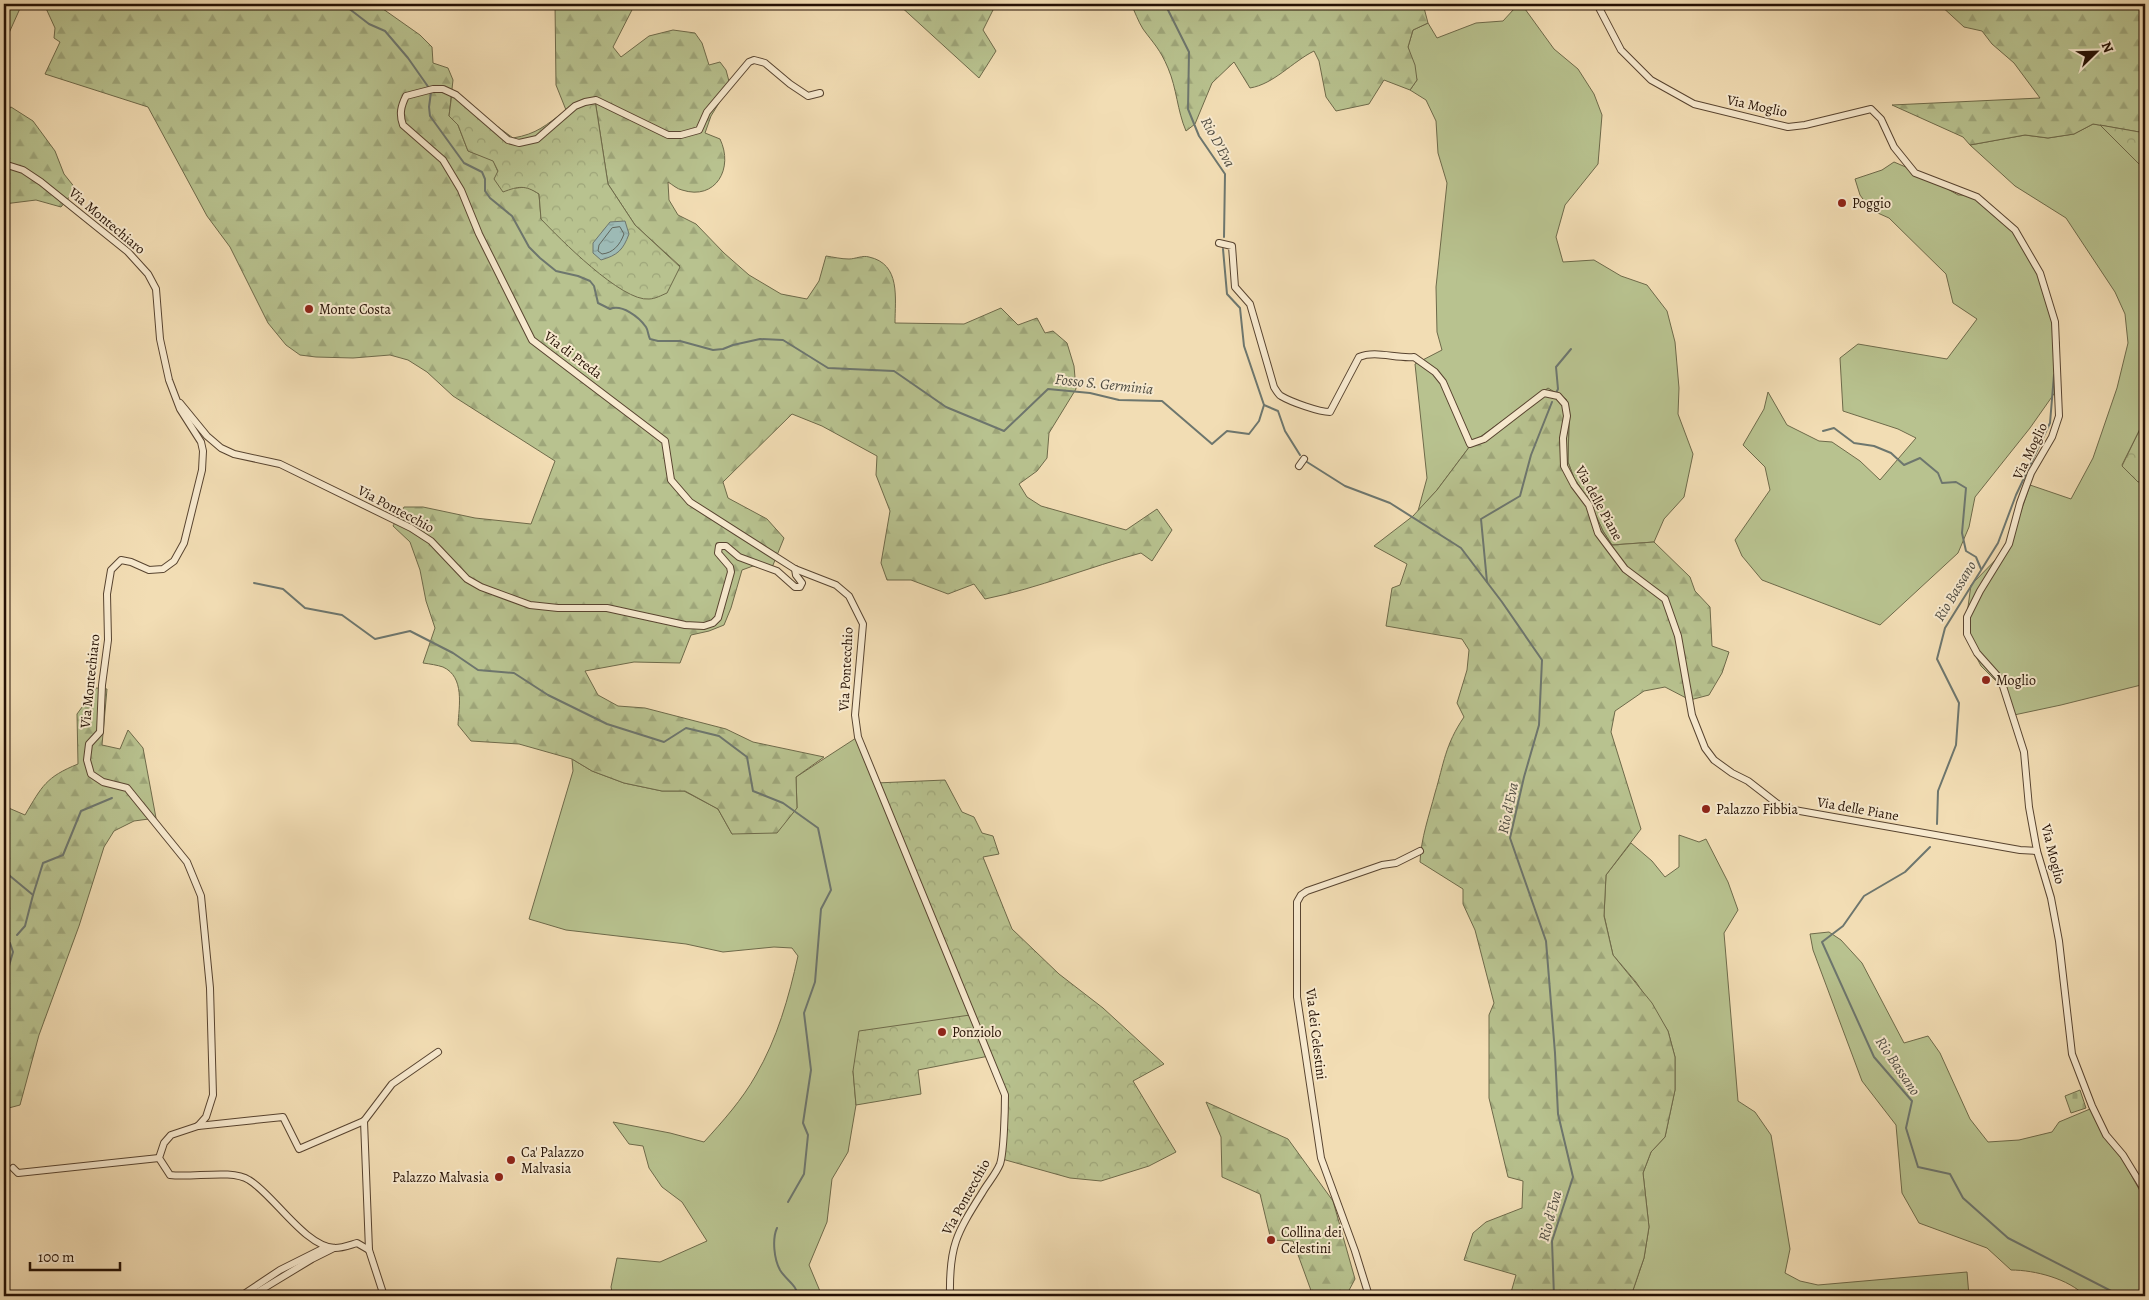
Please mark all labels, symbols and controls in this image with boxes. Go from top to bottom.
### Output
north arrow [2072,28,2122,78]
text: N [2097,39,2118,56]
street label: Via Moglio [1724,90,1789,122]
water label: Rio D'Eva [1196,113,1240,171]
street label: Via Montechiaro [64,183,149,259]
place label: Poggio [1852,194,1891,213]
marker: Poggio [1836,197,1848,209]
place label: Monte Costa [319,300,392,319]
marker: Monte Costa [303,303,315,315]
street label: Via di Preda [539,326,606,384]
water label: Fosso S. Germinia [1054,369,1154,399]
street label: Via Moglio [2008,419,2052,484]
street label: Via delle Piane [1570,461,1627,544]
street label: Via Pontecchio [354,480,438,537]
water label: Rio Bassano [1929,557,1981,625]
street label: Via Pontecchio [834,627,858,712]
street label: Via Montechiaro [76,633,104,730]
place label: Moglio [1996,671,2036,690]
marker: Moglio [1980,674,1992,686]
water label: Rio d'Eva [1493,780,1523,835]
street label: Via delle Piane [1815,792,1900,826]
place label: Palazzo Fibbia [1716,800,1799,819]
marker: Palazzo Fibbia [1700,803,1712,815]
street label: Via Moglio [2036,821,2070,886]
street label: Via dei Celestini [1301,986,1331,1081]
place label: Ponziolo [952,1023,1002,1042]
marker: Ponziolo [936,1026,948,1038]
water label: Rio Bassano [1871,1033,1925,1099]
place label: Ca' Palazzo Malvasia [521,1143,584,1178]
marker: Ca' Palazzo Malvasia [505,1154,517,1166]
street label: Via Pontecchio [937,1156,995,1239]
place label: Palazzo Malvasia [392,1168,489,1187]
marker: Palazzo Malvasia [493,1171,505,1183]
water label: Rio d'Eva [1534,1188,1566,1244]
place label: Collina dei Celestini [1281,1223,1342,1258]
marker: Collina dei Celestini [1265,1234,1277,1246]
scale bar [30,1240,120,1272]
text: 100 m [38,1247,75,1267]

